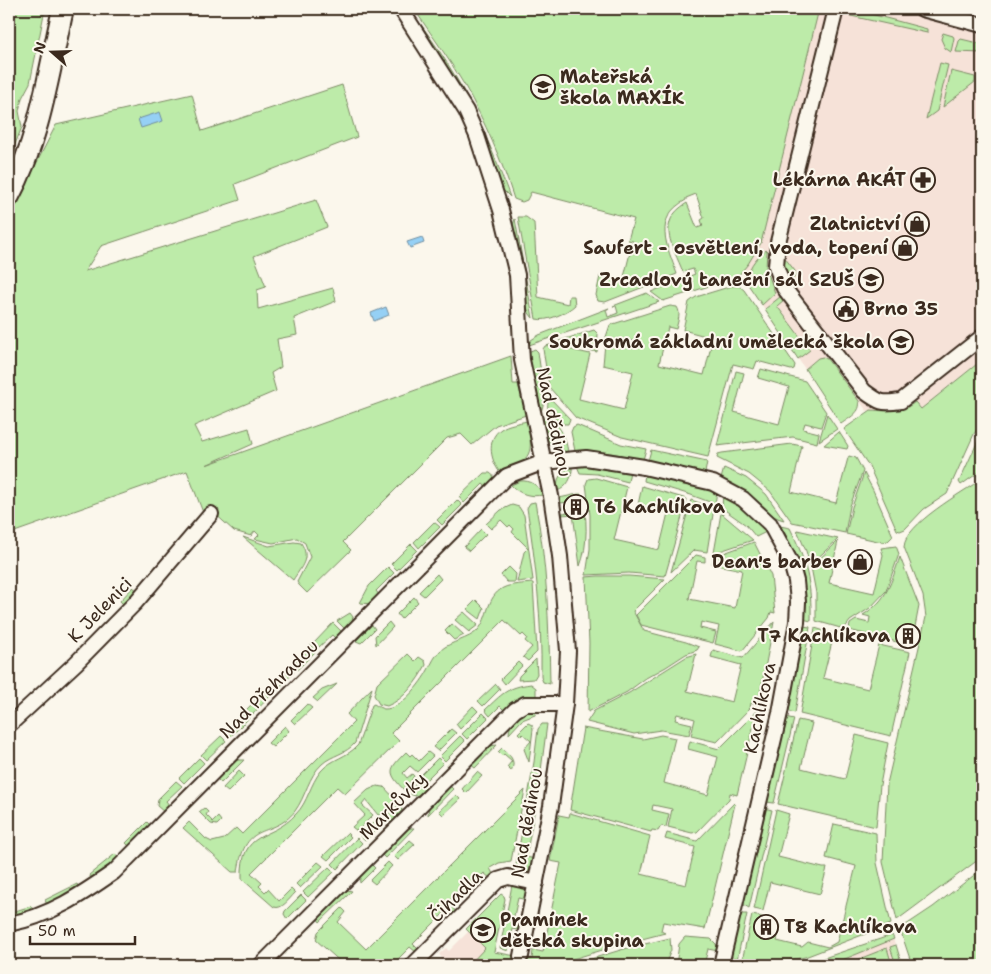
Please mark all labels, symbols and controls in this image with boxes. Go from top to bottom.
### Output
north arrow [28,28,78,78]
text: N [29,39,50,56]
place label: Mateřská škola MAXÍK [560,65,685,110]
school or university icon: Mateřská škola MAXÍK [530,74,556,100]
place label: Lékárna AKÁT [773,166,906,192]
pharmacy icon: Lékárna AKÁT [910,167,936,193]
shop icon: Zlatnictví [904,211,930,237]
place label: Zlatnictví [810,212,900,236]
shop icon: Saufert - osvětlení, voda, topení [892,235,918,261]
place label: Saufert - osvětlení, voda, topení [583,236,888,260]
school or university icon: Zrcadlový taneční sál SZUŠ [858,267,884,293]
place label: Zrcadlový taneční sál SZUŠ [599,268,854,292]
public building icon: Brno 35 [833,296,859,322]
place label: Brno 35 [864,297,938,321]
school or university icon: Soukromá základní umělecká škola [888,329,914,355]
place label: Soukromá základní umělecká škola [549,330,885,354]
street label: Nad dědinou [531,365,577,479]
building icon: T6 Kachlíkova [563,494,589,520]
place label: T6 Kachlíkova [594,495,726,519]
shop icon: Dean's barber [847,549,873,575]
place label: Dean's barber [712,550,842,574]
street label: K Jelenici [63,572,137,648]
building icon: T7 Kachlíkova [895,623,921,649]
place label: T7 Kachlíkova [757,624,891,648]
street label: Nad Přehradou [214,634,324,744]
street label: Kachlíkova [739,660,781,756]
street label: Nad dědinou [505,766,549,880]
street label: Markůvky [354,767,432,845]
street label: Čihadla [424,864,488,928]
place label: Pramínek dětská skupina [500,908,644,953]
scale bar [30,914,135,946]
building icon: T8 Kachlíkova [753,914,779,940]
place label: T8 Kachlíkova [784,915,917,939]
school or university icon: Pramínek dětská skupina [470,917,496,943]
text: 50 m [38,921,76,941]

